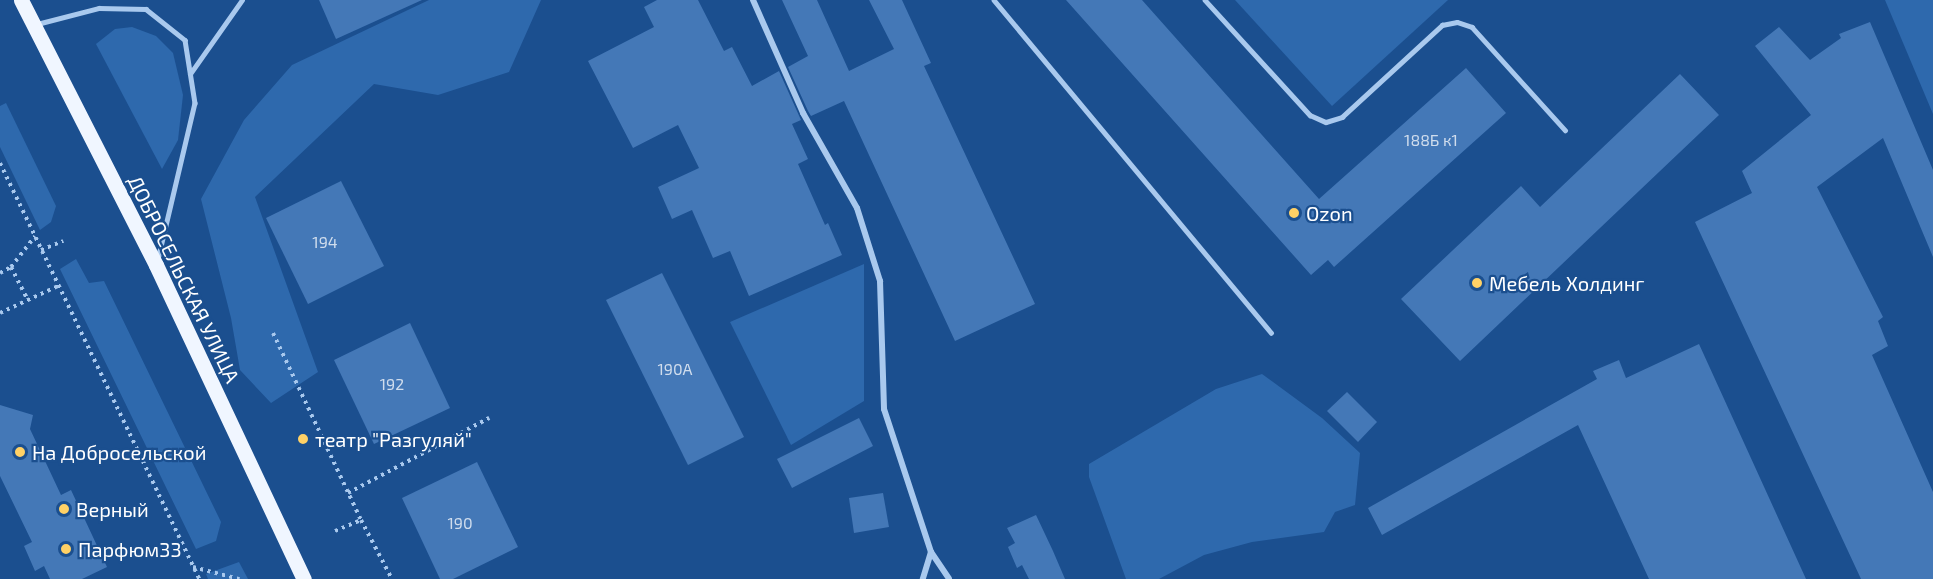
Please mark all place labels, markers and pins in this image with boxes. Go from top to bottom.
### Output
place label: Ozon [1306,201,1353,225]
marker: Ozon [1287,206,1301,220]
place label: Мебель Холдинг [1489,271,1645,295]
marker: Мебель Холдинг [1470,276,1484,290]
place label: театр "Разгуляй" [315,427,472,451]
marker: театр "Разгуляй" [296,432,310,446]
place label: На Добросельской [32,440,206,464]
marker: На Добросельской [13,445,27,459]
place label: Верный [76,497,149,521]
marker: Верный [57,502,71,516]
place label: Парфюм33 [78,537,182,561]
marker: Парфюм33 [59,542,73,556]

